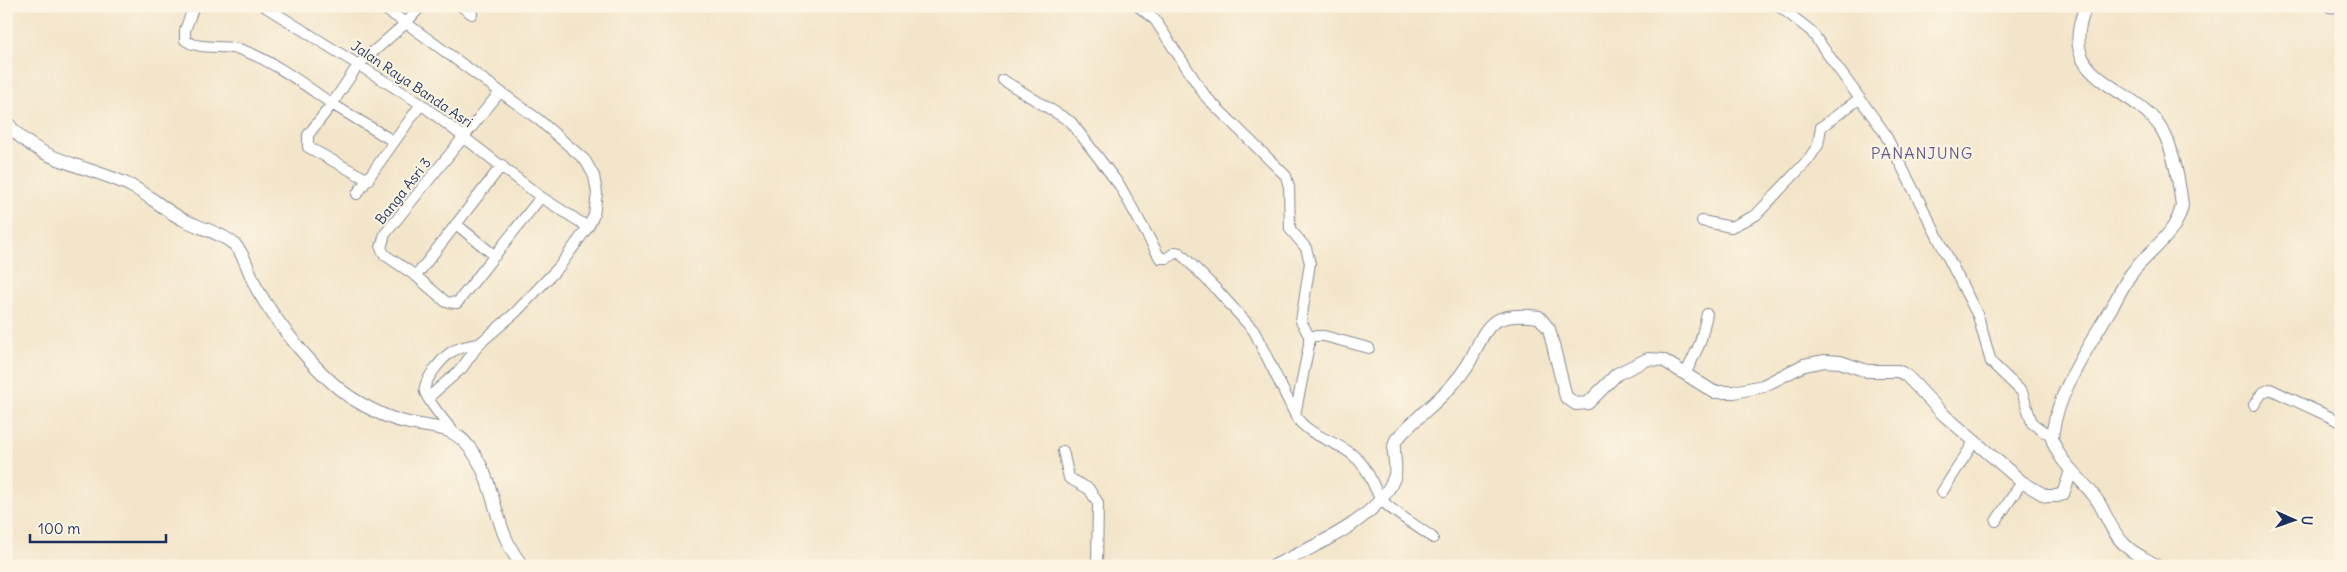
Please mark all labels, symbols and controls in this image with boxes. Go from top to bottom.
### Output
street label: Jalan Raya Banda Asri [348,37,476,131]
district label: PANANJUNG [1871,143,1973,163]
street label: Banga Asri 3 [371,154,435,228]
north arrow [2270,494,2320,544]
scale bar [30,512,166,544]
text: U [2298,515,2316,526]
text: 100 m [38,519,80,538]

